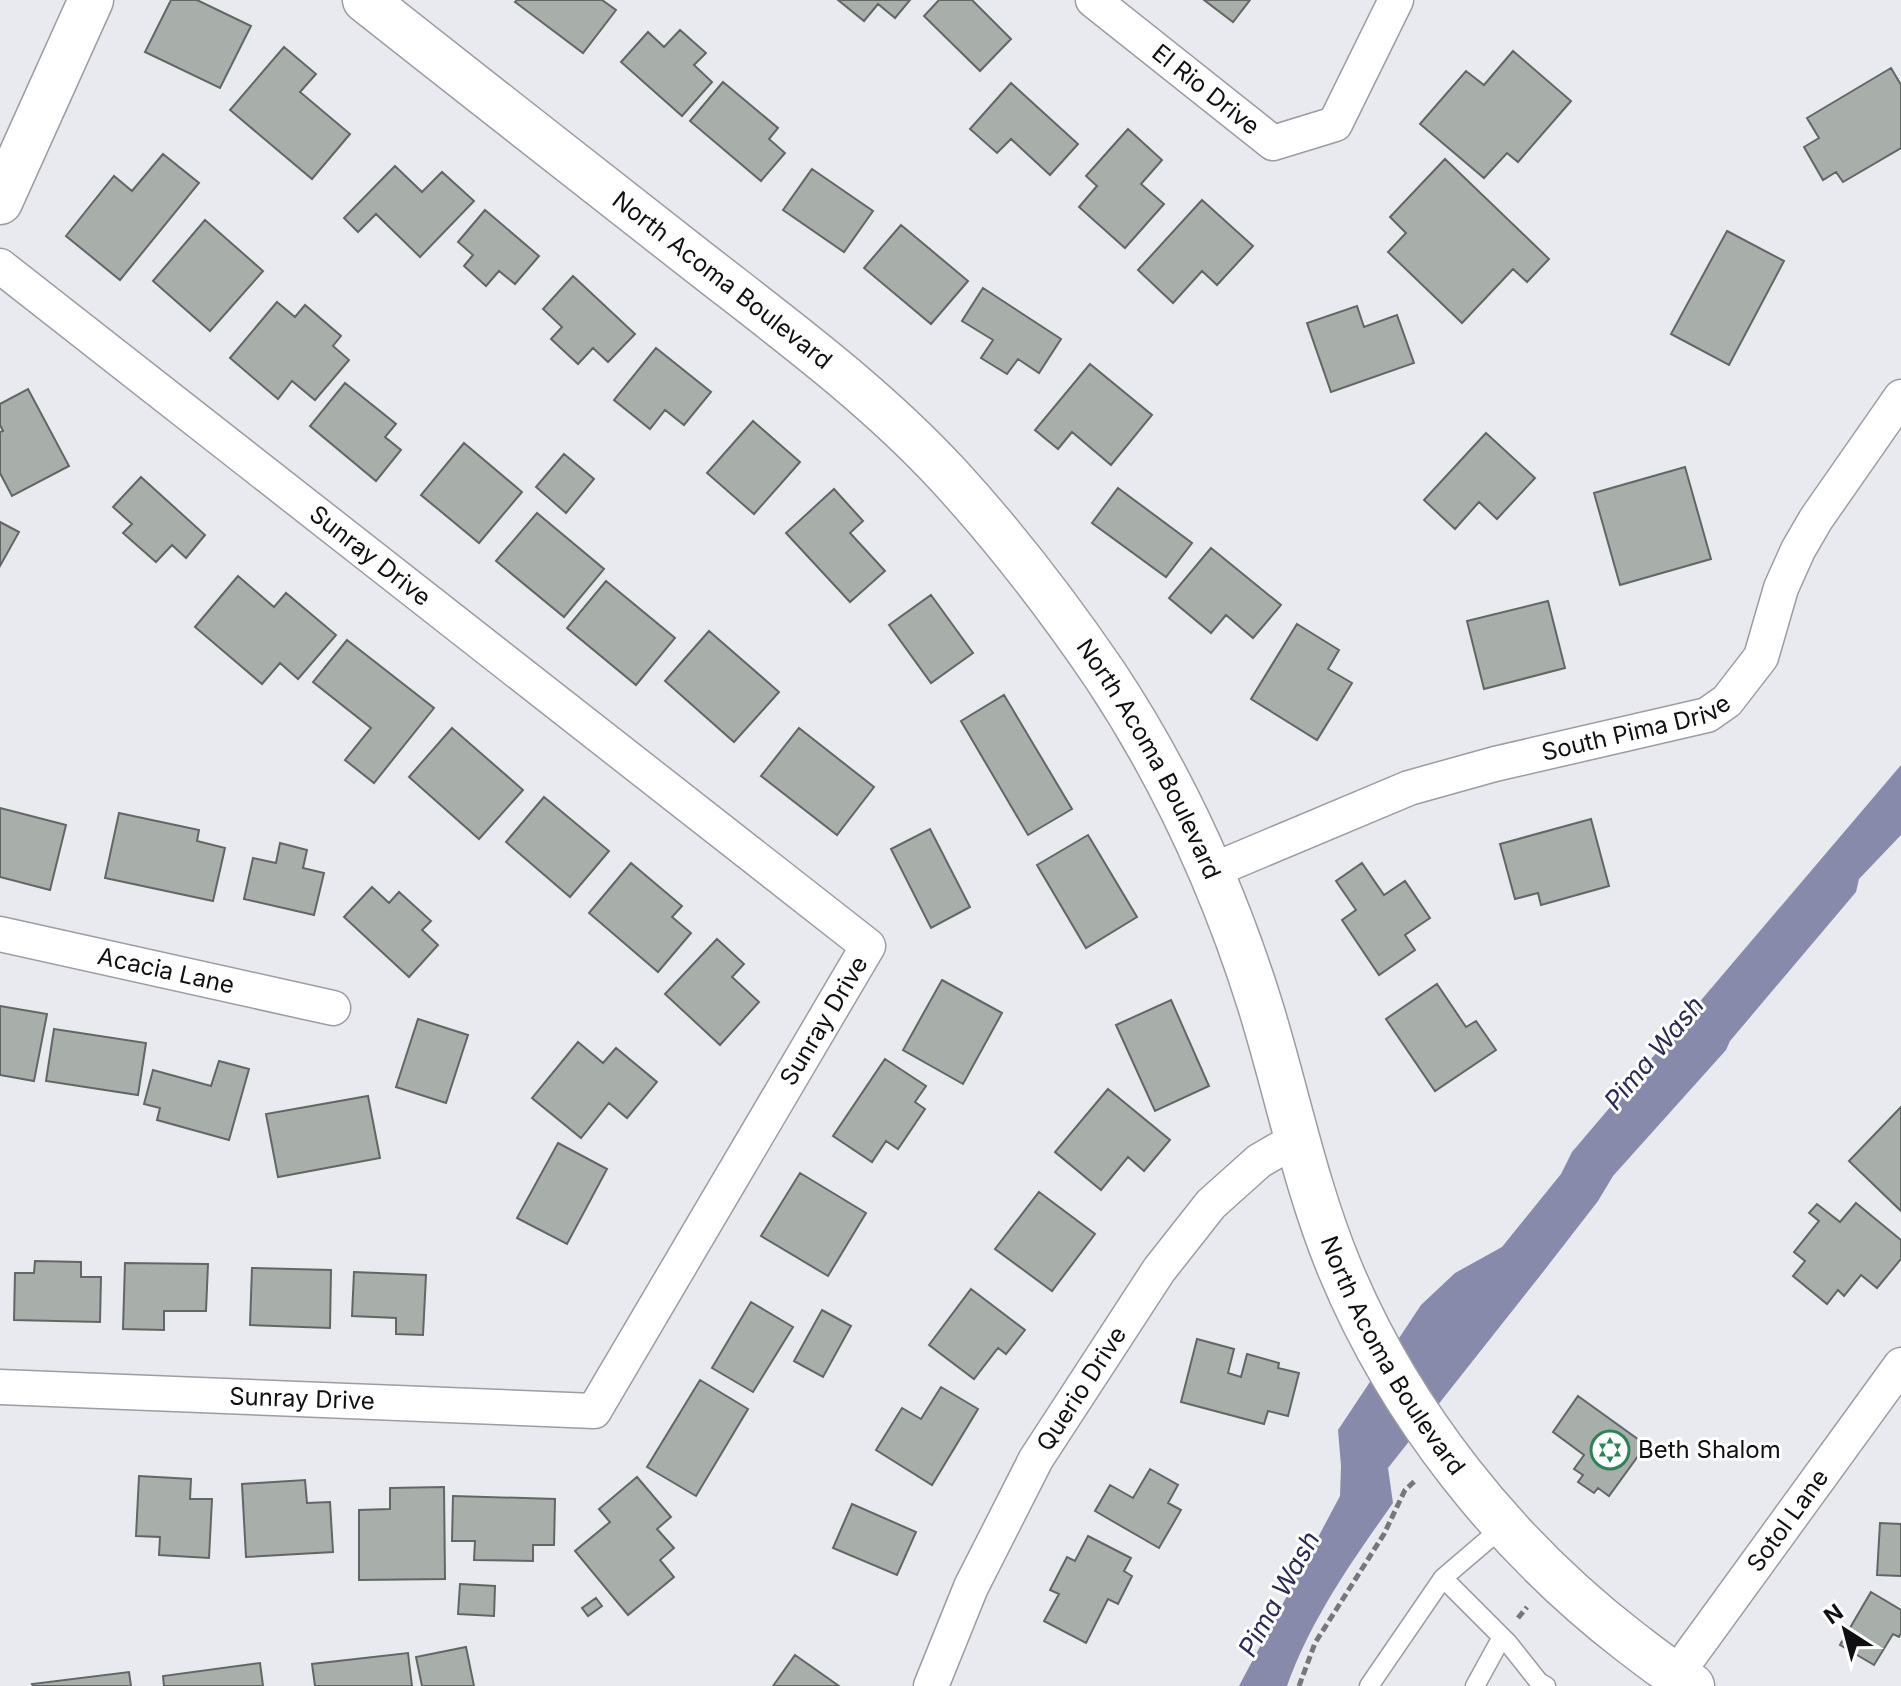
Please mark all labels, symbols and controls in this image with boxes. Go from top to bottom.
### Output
street label: El Rio Drive [1147,38,1266,141]
street label: North Acoma Boulevard [607,185,838,375]
street label: Sunray Drive [304,499,437,612]
street label: North Acoma Boulevard [1071,633,1227,883]
street label: South Pima Drive [1539,688,1736,767]
street label: Acacia Lane [95,941,237,1000]
street label: Sunray Drive [774,951,874,1091]
water label: Pima Wash [1597,990,1710,1116]
street label: North Acoma Boulevard [1315,1232,1471,1481]
street label: Querio Drive [1030,1321,1132,1456]
street label: Sunray Drive [229,1381,375,1416]
synagogue icon: Beth Shalom [1589,1429,1631,1471]
place label: Beth Shalom [1638,1435,1781,1464]
street label: Sotol Lane [1741,1463,1834,1577]
water label: Pima Wash [1231,1526,1326,1662]
north arrow [1805,1590,1885,1670]
text: N [1819,1598,1848,1629]

